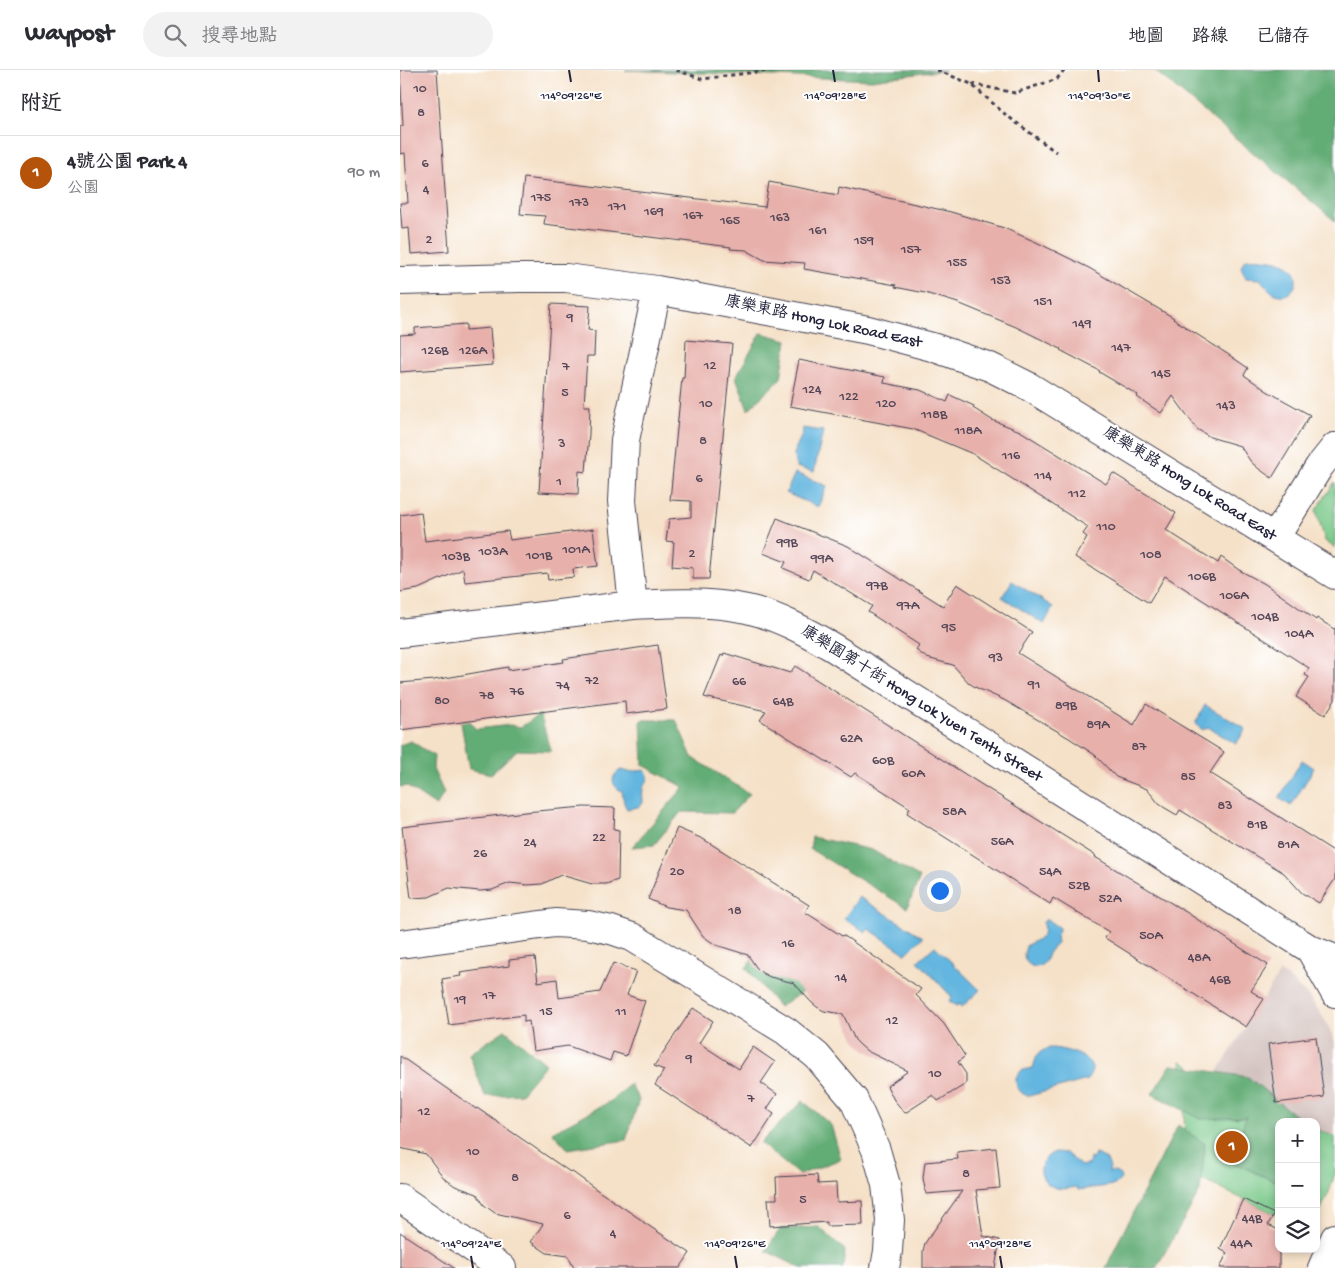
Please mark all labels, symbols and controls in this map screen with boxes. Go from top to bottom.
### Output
search box [143,12,493,57]
text: Waypost [25,20,113,49]
icon: search [161,21,189,49]
text: 搜尋地點 [201,26,277,49]
text: 地圖 [1128,27,1164,48]
text: 路線 [1192,27,1228,48]
text: 已儲存 [1256,27,1310,48]
house number: 10 [412,81,427,98]
text: 114°09'26"E [539,90,602,104]
text: 114°09'28"E [803,90,866,104]
text: 114°09'30"E [1067,90,1131,104]
text: 附近 [20,93,62,118]
house number: 8 [417,105,425,122]
text: 4號公園 Park 4 [67,152,187,175]
house number: 6 [421,156,429,173]
text: 1 [33,164,39,183]
text: 90 m [348,164,380,183]
text: 公園 [67,180,99,199]
house number: 4 [423,182,430,199]
house number: 175 [530,190,551,207]
house number: 173 [568,195,589,212]
house number: 171 [607,199,626,216]
house number: 169 [643,204,664,221]
house number: 167 [682,208,704,225]
house number: 163 [769,210,790,227]
house number: 165 [719,213,740,230]
house number: 161 [808,223,827,240]
house number: 2 [426,232,433,249]
house number: 159 [853,233,874,250]
house number: 157 [900,242,922,259]
house number: 155 [946,255,967,272]
house number: 153 [990,273,1011,290]
street label: 康樂東路 Hong Lok Road East [723,291,925,353]
house number: 151 [1033,294,1052,311]
house number: 9 [565,310,574,327]
house number: 149 [1071,316,1092,333]
house number: 147 [1110,340,1131,357]
house number: 126B [421,343,449,360]
house number: 126A [458,343,488,360]
house number: 12 [703,358,716,375]
house number: 7 [561,359,570,376]
house number: 145 [1150,366,1171,383]
house number: 124 [801,382,822,399]
house number: 5 [561,385,569,402]
house number: 122 [838,389,859,406]
house number: 10 [698,396,713,413]
house number: 120 [875,396,896,413]
house number: 143 [1215,398,1236,415]
house number: 118B [920,407,948,424]
street label: 康樂東路 Hong Lok Road East [1099,422,1281,547]
house number: 118A [953,423,982,440]
house number: 8 [699,433,707,450]
house number: 3 [557,436,566,453]
house number: 116 [1001,448,1021,465]
house number: 114 [1033,468,1052,485]
house number: 6 [695,471,703,488]
house number: 1 [555,474,562,491]
house number: 112 [1067,486,1086,503]
house number: 110 [1095,519,1116,536]
house number: 99B [775,535,798,552]
house number: 101A [561,542,590,559]
house number: 103A [477,544,508,561]
house number: 2 [689,546,696,563]
house number: 108 [1139,547,1162,564]
house number: 101B [525,548,553,565]
house number: 103B [441,549,471,566]
house number: 99A [810,551,834,568]
house number: 106B [1187,569,1217,586]
house number: 97B [865,578,889,595]
house number: 106A [1219,588,1249,605]
house number: 97A [896,598,920,615]
house number: 104B [1250,609,1280,626]
house number: 95 [941,620,956,637]
street label: 康樂園第十街 Hong Lok Yuen Tenth Street [797,621,1047,788]
house number: 104A [1284,626,1314,643]
house number: 93 [988,650,1003,667]
house number: 72 [584,673,599,690]
house number: 66 [732,674,747,691]
house number: 91 [1027,677,1040,694]
house number: 74 [555,678,570,695]
house number: 76 [509,684,525,701]
house number: 78 [479,688,495,705]
house number: 80 [434,693,450,710]
house number: 64B [773,694,794,711]
house number: 89B [1055,698,1078,715]
house number: 89A [1087,717,1110,734]
house number: 62A [840,731,863,748]
house number: 87 [1132,739,1147,756]
house number: 60B [872,753,895,770]
house number: 60A [901,766,925,783]
house number: 85 [1180,769,1196,786]
house number: 83 [1218,798,1232,815]
house number: 58A [942,804,966,821]
house number: 81B [1247,817,1268,834]
house number: 22 [592,830,606,847]
house number: 56A [991,834,1014,851]
house number: 24 [523,835,537,852]
house number: 81A [1277,837,1300,854]
house number: 26 [473,846,488,863]
house number: 20 [670,864,684,881]
house number: 54A [1039,864,1062,881]
your location [927,878,953,904]
house number: 52B [1068,878,1091,895]
house number: 52A [1099,891,1122,908]
house number: 18 [727,903,742,920]
house number: 50A [1139,928,1164,945]
house number: 16 [781,936,795,953]
house number: 48A [1188,950,1211,967]
house number: 14 [834,970,848,987]
house number: 46B [1210,972,1231,989]
house number: 17 [482,988,496,1005]
house number: 19 [453,992,466,1009]
house number: 15 [538,1004,553,1021]
house number: 11 [614,1004,627,1021]
house number: 12 [885,1013,898,1030]
house number: 9 [684,1051,693,1068]
house number: 10 [927,1066,942,1083]
house number: 7 [746,1091,755,1108]
house number: 12 [417,1104,430,1121]
map controls [1275,1118,1320,1253]
button: + [1275,1118,1320,1163]
pin: 1 [1216,1128,1248,1166]
house number: 10 [465,1144,480,1161]
button: − [1275,1163,1320,1208]
house number: 8 [962,1166,970,1183]
house number: 8 [511,1170,519,1187]
house number: 5 [799,1192,807,1209]
house number: 6 [563,1208,571,1225]
button: layers [1275,1208,1320,1253]
house number: 44B [1242,1211,1263,1228]
house number: 4 [610,1226,617,1243]
house number: 44A [1230,1236,1252,1253]
text: 114°09'24"E [440,1238,502,1252]
text: 114°09'26"E [703,1238,766,1252]
text: 114°09'28"E [968,1238,1031,1252]

